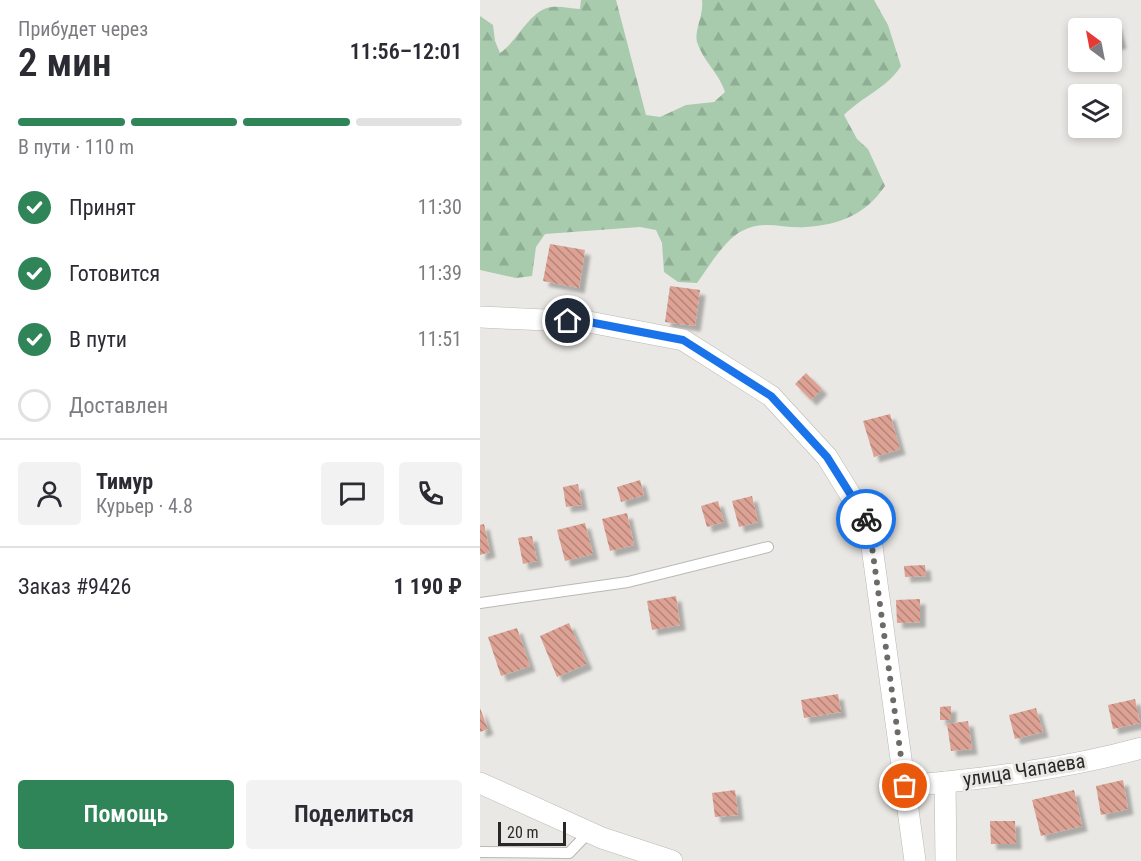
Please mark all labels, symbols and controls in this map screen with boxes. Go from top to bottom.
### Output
text: Прибудет через [18,17,148,41]
north arrow [1068,18,1122,72]
map controls [1068,18,1122,138]
text: 11:56–12:01 [350,39,462,64]
text: 2 мин [18,40,111,86]
button: layers [1068,84,1122,138]
text: В пути · 110 m [18,135,134,159]
icon: check [18,191,51,224]
text: Принят [69,195,136,220]
text: 11:30 [418,195,462,219]
icon: check [18,257,51,290]
text: Готовится [69,261,160,286]
text: 11:39 [418,261,462,285]
pin [542,295,593,346]
icon: home [551,304,584,337]
icon: check [18,323,51,356]
text: В пути [69,327,127,352]
text: 11:51 [418,327,462,351]
text: Доставлен [69,393,168,418]
button: person [18,462,81,525]
button: chat [321,462,384,525]
button: phone [399,462,462,525]
text: Тимур [96,469,153,494]
courier [836,489,896,549]
text: Курьер · 4.8 [96,494,193,518]
icon: bike [850,503,883,536]
text: Заказ #9426 [18,574,131,599]
text: 1 190 ₽ [394,574,462,599]
street label: улица Чапаева [961,748,1087,792]
pin [879,760,930,811]
icon: bag [888,769,921,802]
button: Помощь [18,780,234,849]
button: Поделиться [246,780,462,849]
scale bar [498,819,566,846]
text: 20 m [507,823,539,842]

